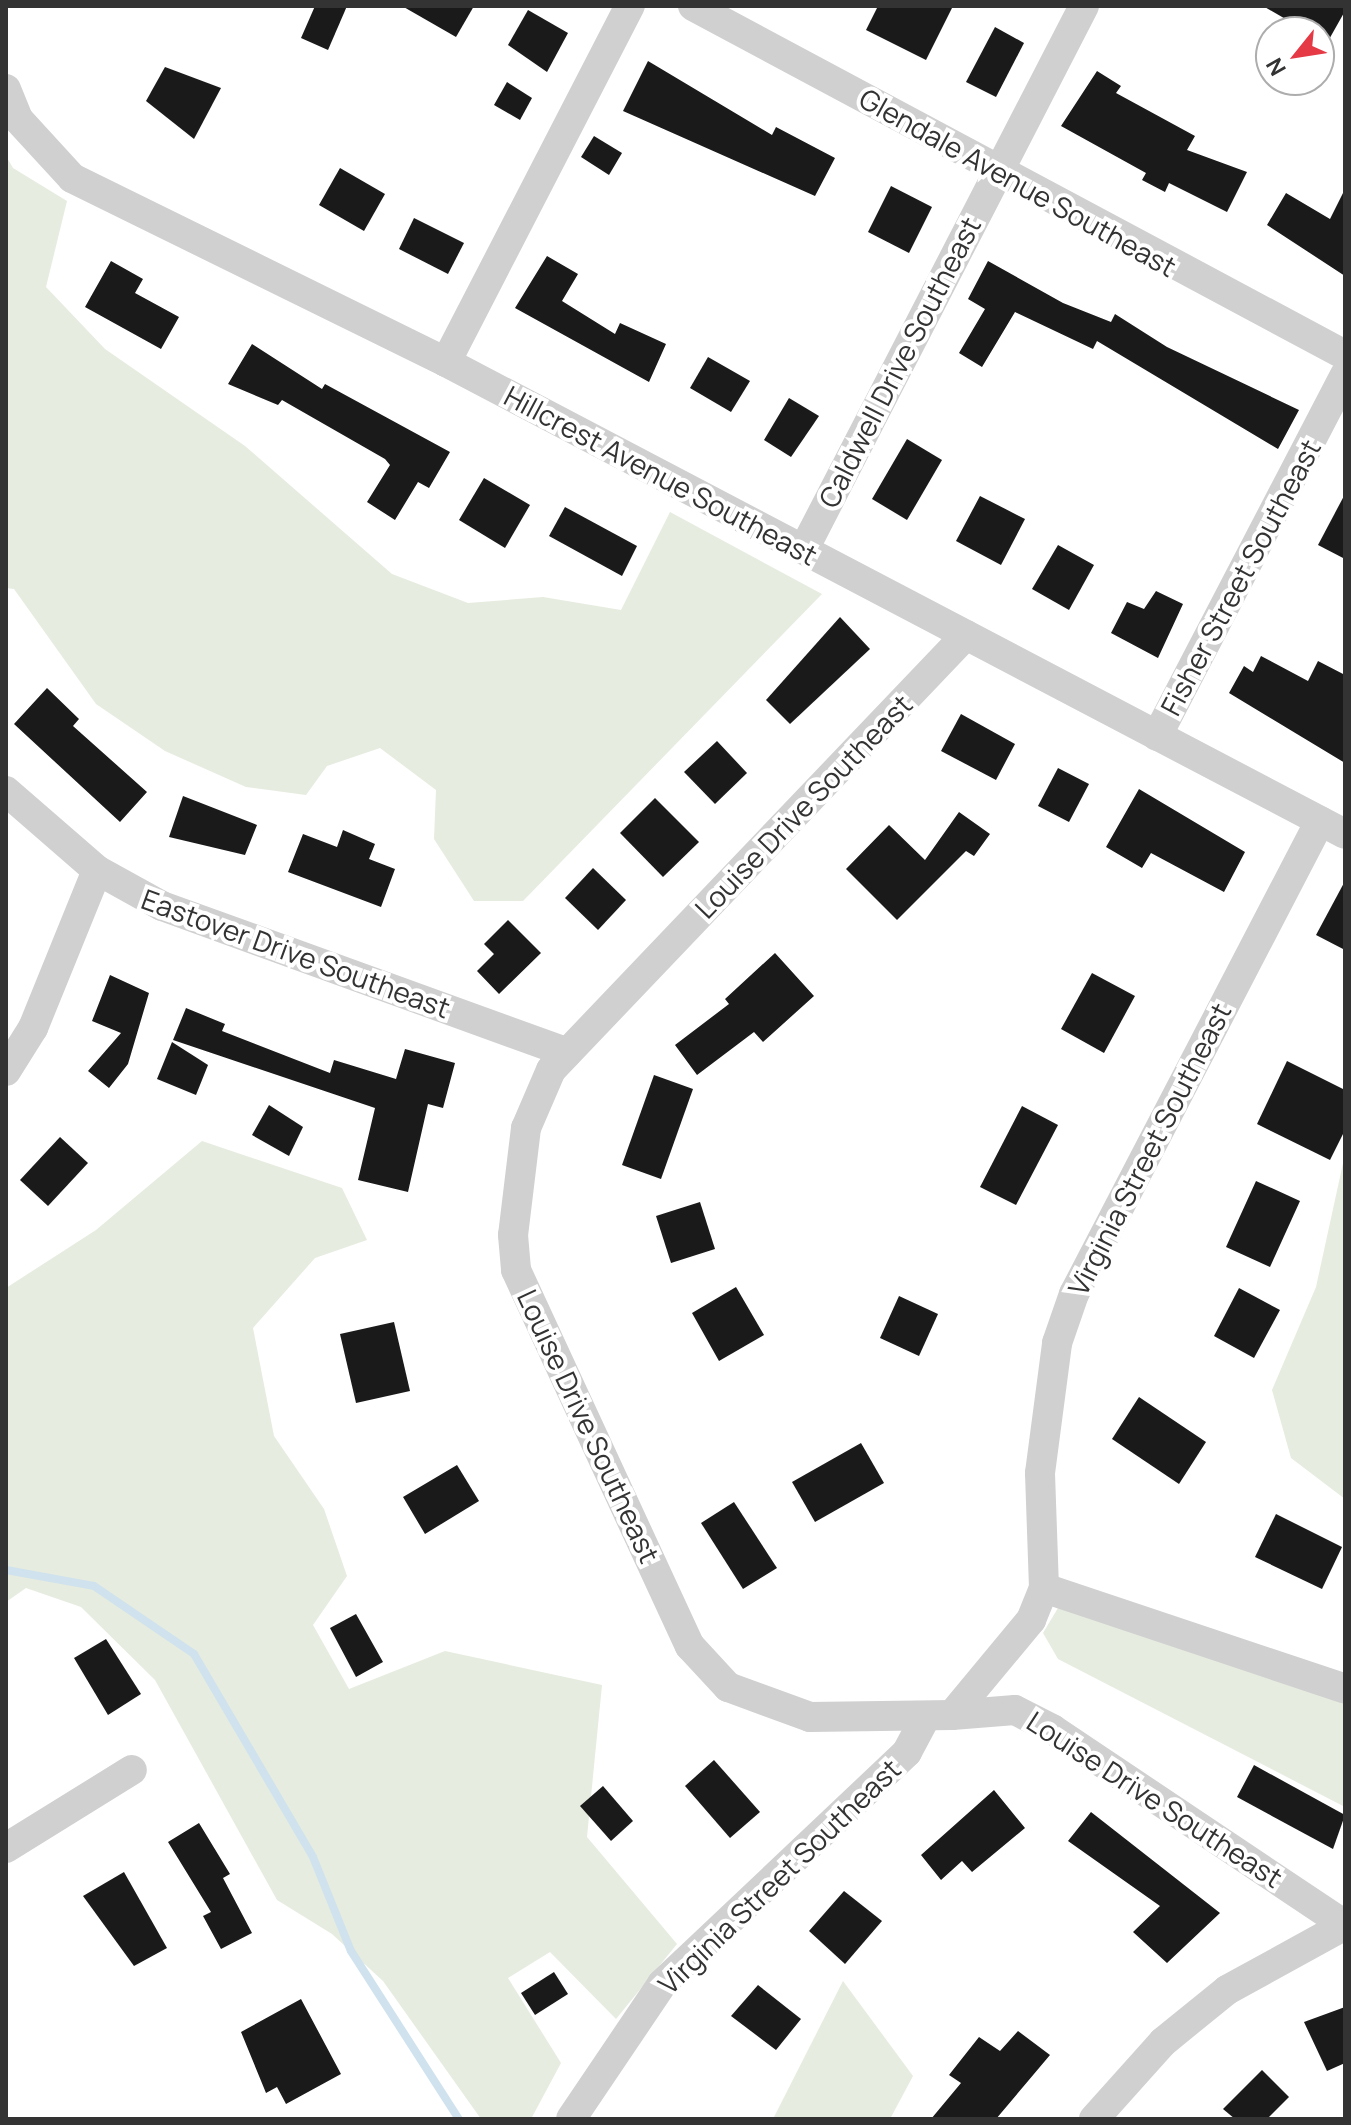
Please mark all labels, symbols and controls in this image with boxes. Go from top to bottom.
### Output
north arrow [1255,16,1335,96]
text: N [1259,53,1293,81]
street label: Glendale Avenue Southeast [854,81,1182,283]
street label: Caldwell Drive Southeast [811,211,987,513]
street label: Hillcrest Avenue Southeast [499,378,823,572]
street label: Fisher Street Southeast [1153,433,1327,721]
street label: Louise Drive Southeast [688,687,918,925]
street label: Eastover Drive Southeast [137,882,455,1024]
street label: Virginia Street Southeast [1061,997,1237,1301]
street label: Louise Drive Southeast [511,1284,667,1568]
street label: Louise Drive Southeast [1021,1704,1289,1894]
street label: Virginia Street Southeast [651,1752,907,2000]

